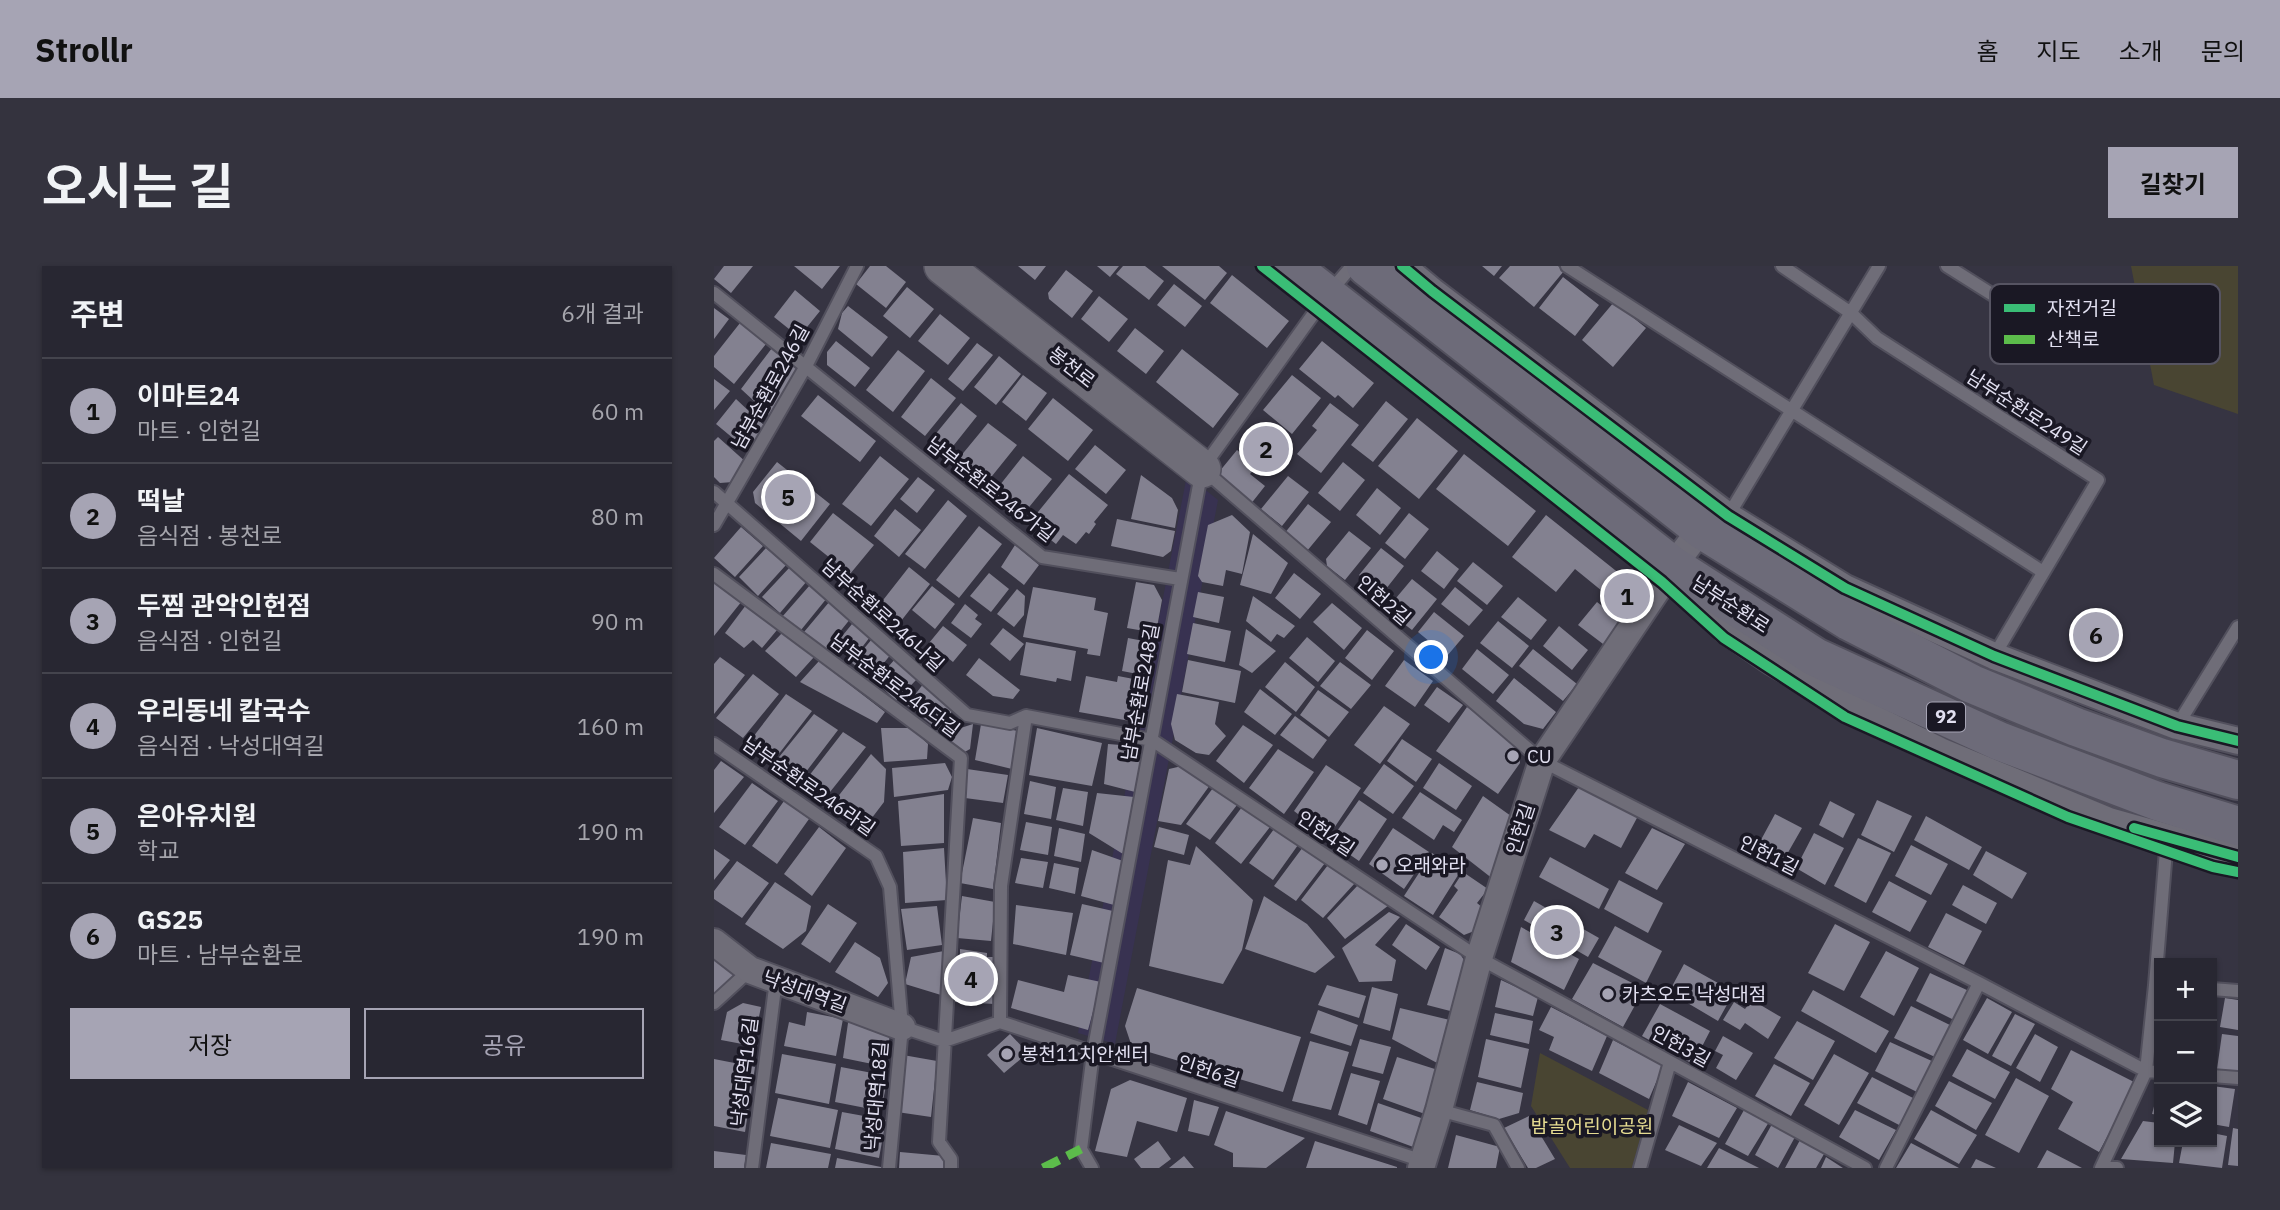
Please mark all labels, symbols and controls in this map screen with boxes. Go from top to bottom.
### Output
text: Strollr [35,28,133,71]
text: 홈 [1976,35,1998,67]
text: 지도 [2036,35,2081,67]
text: 소개 [2119,35,2163,67]
text: 문의 [2201,35,2245,67]
button: 길찾기 [2108,147,2238,218]
text: 오시는 길 [42,154,234,217]
legend [1990,284,2220,364]
text: 주변 [70,294,125,333]
text: 자전거길 [2047,296,2117,320]
text: 6개 결과 [561,298,644,328]
street label: 남부순환로246길 [726,320,814,454]
text: 산책로 [2047,327,2099,351]
street label: 봉천로 [1044,341,1100,393]
street label: 남부순환로249길 [1962,364,2092,460]
text: 이마트24 [137,378,240,412]
text: 1 [86,396,100,426]
text: 60 m [591,396,644,426]
text: 마트 · 인헌길 [137,415,261,445]
pin: 2 [1243,423,1289,475]
street label: 남부순환로246가길 [922,431,1060,547]
pin: 5 [765,471,811,523]
text: 떡날 [137,483,185,517]
text: 2 [86,501,100,531]
text: 80 m [591,501,644,531]
text: 음식점 · 봉천로 [137,520,282,550]
street label: 남부순환로246나길 [817,554,949,676]
street label: 인헌2길 [1352,570,1416,630]
pin: 1 [1604,570,1650,622]
street label: 남부순환로 [1688,570,1774,638]
text: 두찜 관악인헌점 [137,588,311,622]
text: 3 [86,606,100,636]
text: 90 m [591,606,644,636]
pin: 6 [2073,609,2119,661]
street label: 남부순환로248길 [1116,621,1164,763]
text: 음식점 · 인헌길 [137,625,282,655]
street label: 남부순환로246다길 [825,628,965,742]
your location [1414,640,1448,674]
text: 우리동네 칼국수 [137,693,311,727]
road number: 92 [1927,702,1965,732]
text: 4 [86,711,100,741]
text: 160 m [577,711,644,741]
text: 음식점 · 낙성대역길 [137,730,325,760]
street label: 남부순환로246라길 [738,731,880,841]
place label: CU [1527,744,1552,768]
marker: CU [1505,748,1521,764]
text: 은아유치원 [137,798,257,832]
street label: 인헌길 [1500,800,1540,858]
street label: 인헌4길 [1293,805,1359,861]
text: 5 [86,816,100,846]
text: 190 m [577,816,644,846]
street label: 인헌1길 [1735,830,1803,880]
text: 학교 [137,835,179,865]
place label: 오래와라 [1396,853,1466,877]
marker: 오래와라 [1374,857,1390,873]
text: GS25 [137,902,203,936]
pin: 3 [1534,906,1580,958]
text: 6 [86,921,100,951]
text: 190 m [577,921,644,951]
text: 마트 · 남부순환로 [137,939,303,969]
pin: 4 [948,953,994,1005]
map controls [2154,958,2217,1147]
button: + [2154,958,2217,1021]
street label: 낙성대역길 [760,965,850,1017]
place label: 카츠오도 낙성대점 [1622,982,1766,1006]
marker: 카츠오도 낙성대점 [1600,986,1616,1002]
button: 저장 [70,1008,350,1079]
button: 공유 [364,1008,644,1079]
street label: 낙성대역16길 [725,1016,763,1128]
street label: 인헌3길 [1647,1020,1715,1072]
button: − [2154,1021,2217,1084]
street label: 낙성대역18길 [859,1040,893,1152]
place label: 봉천11치안센터 [1021,1042,1149,1066]
marker: 봉천11치안센터 [999,1046,1015,1062]
street label: 인헌6길 [1175,1050,1243,1092]
button: layers [2154,1084,2217,1147]
park label: 밤골어린이공원 [1531,1114,1653,1138]

